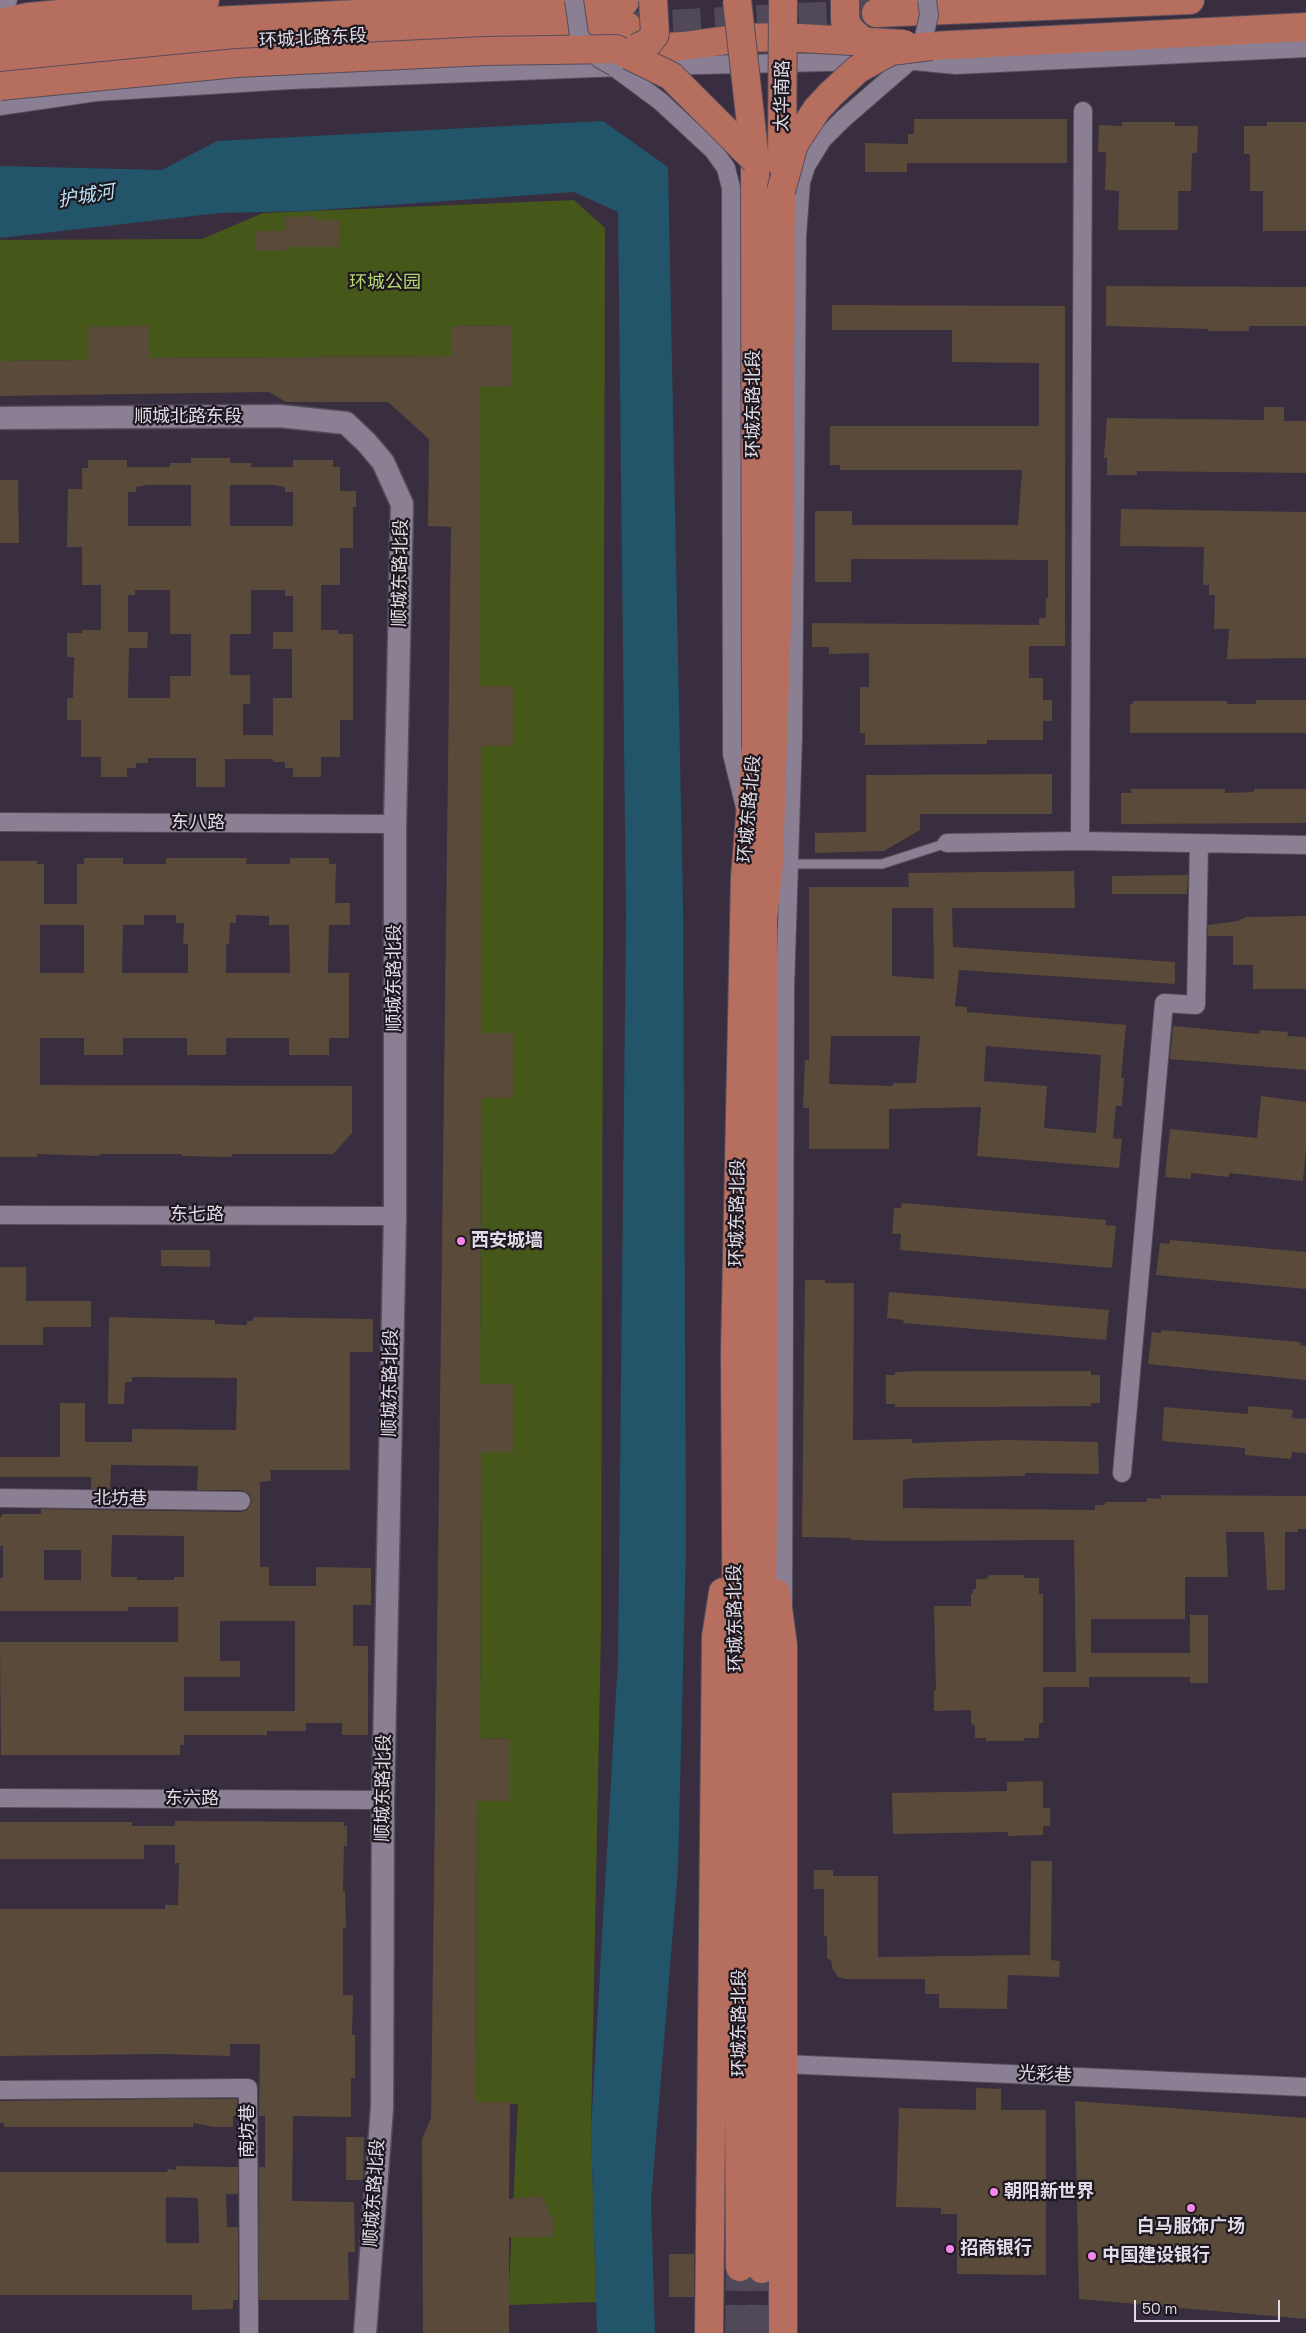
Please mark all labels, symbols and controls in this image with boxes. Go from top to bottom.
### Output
street label: 环城北路东段 [259,25,367,53]
street label: 太华南路 [772,60,794,132]
water label: 护城河 [56,181,116,213]
park label: 环城公园 [349,272,421,294]
street label: 环城东路北段 [743,350,765,458]
street label: 顺城北路东段 [134,406,242,428]
street label: 顺城东路北段 [389,519,413,627]
street label: 环城东路北段 [735,754,765,864]
street label: 东八路 [171,812,225,834]
street label: 顺城东路北段 [384,924,406,1032]
street label: 环城东路北段 [726,1159,750,1267]
street label: 东七路 [170,1204,224,1226]
place label: 西安城墙 [471,1230,543,1252]
marker: 西安城墙 [455,1235,467,1247]
street label: 顺城东路北段 [379,1329,403,1437]
street label: 北坊巷 [93,1488,147,1510]
street label: 环城东路北段 [724,1564,748,1672]
street label: 顺城东路北段 [372,1734,396,1842]
street label: 东六路 [165,1788,219,1810]
street label: 环城东路北段 [729,1969,751,2077]
street label: 光彩巷 [1017,2063,1073,2087]
street label: 南坊巷 [237,2104,259,2158]
street label: 顺城东路北段 [360,2138,390,2248]
place label: 朝阳新世界 [1004,2181,1094,2203]
marker: 朝阳新世界 [988,2186,1000,2198]
marker: 白马服饰广场 [1185,2202,1197,2214]
place label: 白马服饰广场 [1137,2216,1245,2238]
place label: 招商银行 [960,2238,1032,2260]
marker: 招商银行 [944,2243,956,2255]
place label: 中国建设银行 [1102,2245,1210,2267]
marker: 中国建设银行 [1086,2250,1098,2262]
scale bar [1136,2290,1282,2322]
text: 50 m [1142,2299,1177,2318]

